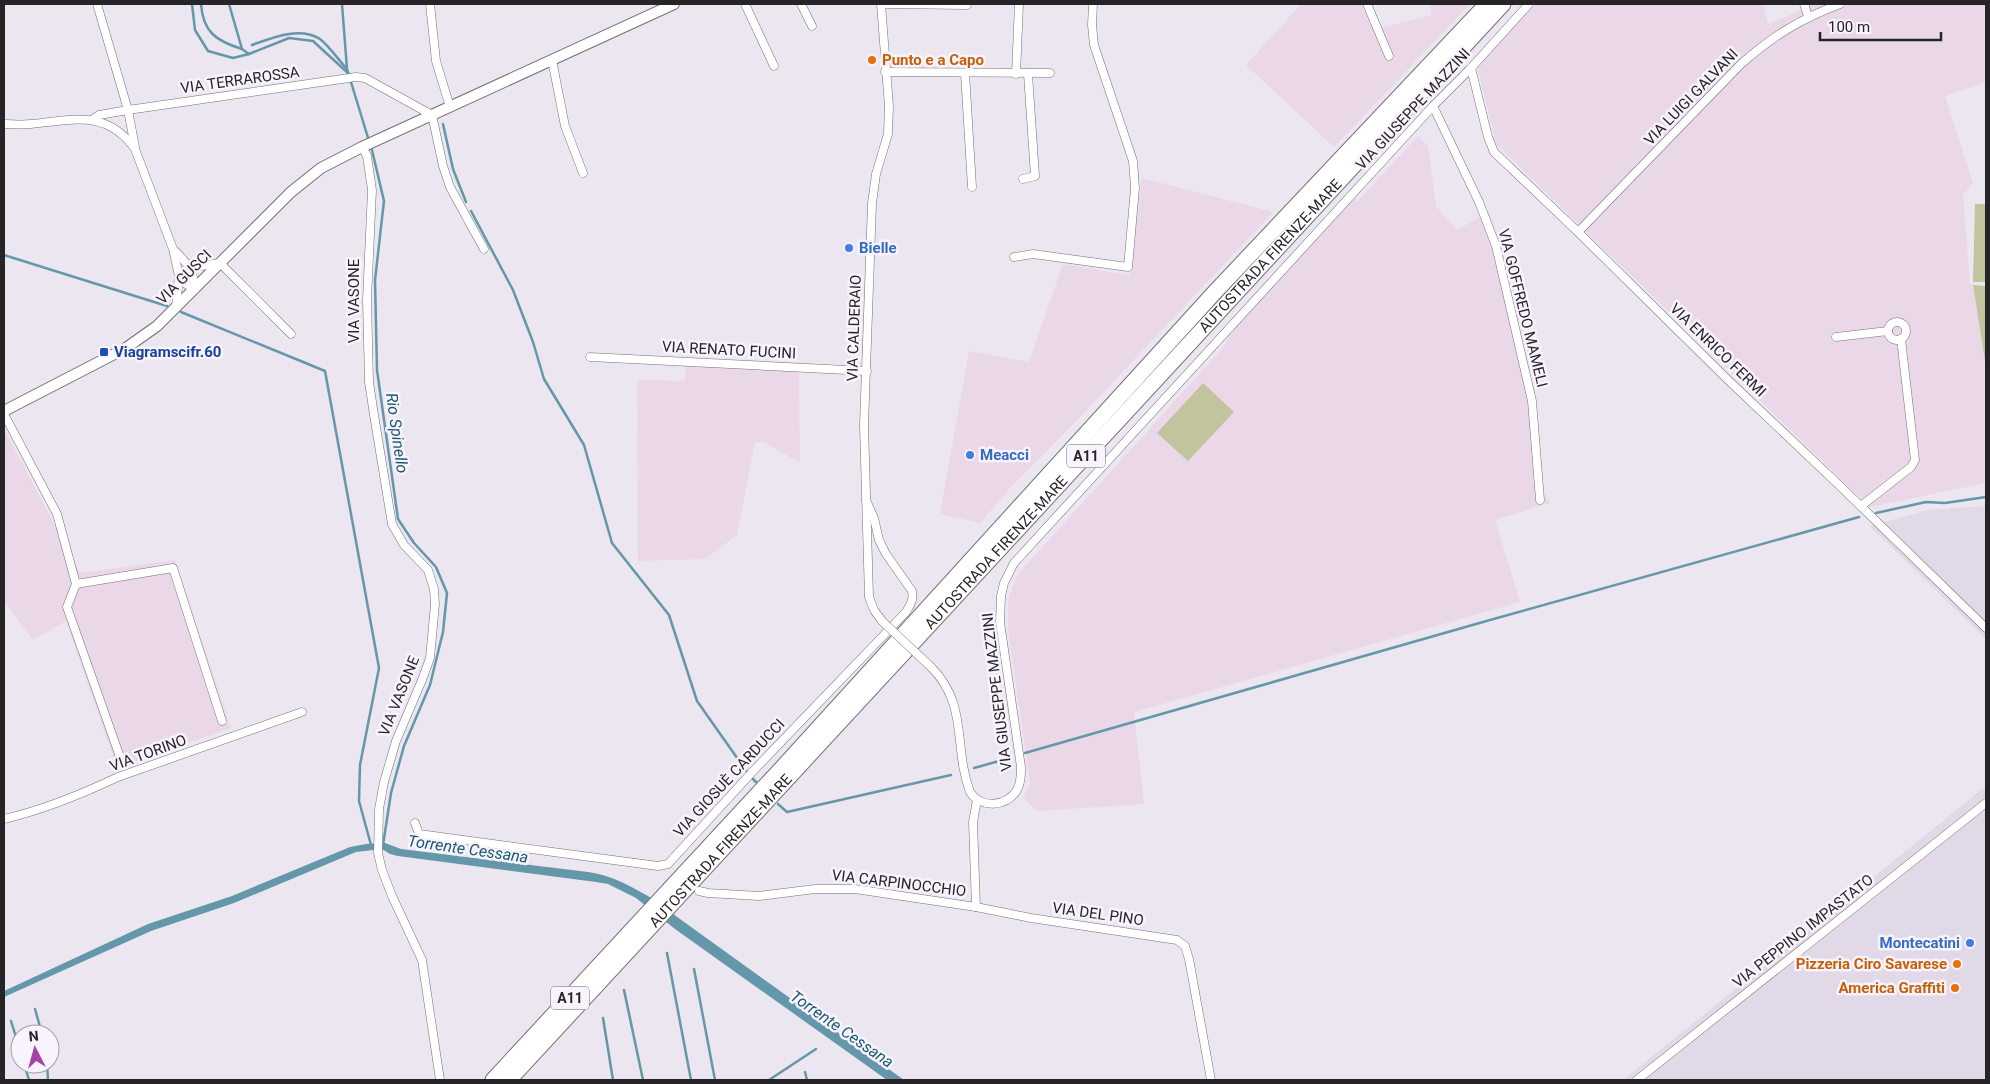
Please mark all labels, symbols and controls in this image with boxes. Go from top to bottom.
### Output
scale bar [1820,10,1941,42]
text: 100 m [1828,18,1870,36]
street label: VIA GIUSEPPE MAZZINI [1352,44,1474,174]
street label: VIA LUIGI GALVANI [1640,45,1742,149]
place label: Punto e a Capo [882,51,984,69]
marker: Punto e a Capo [866,54,878,66]
street label: VIA TERRAROSSA [179,63,301,97]
street label: AUTOSTRADA FIRENZE-MARE [1195,175,1346,336]
street label: VIA GOFFREDO MAMELI [1495,227,1551,389]
place label: Bielle [859,239,897,257]
marker: Bielle [843,242,855,254]
street label: VIA GUSCI [153,246,215,308]
street label: VIA VASONE [345,258,363,343]
street label: VIA CALDERAIO [843,274,865,382]
street label: VIA ENRICO FERMI [1666,299,1770,401]
street label: VIA RENATO FUCINI [662,338,796,362]
place label: Viagramscifr.60 [114,343,221,361]
marker: Viagramscifr.60 [98,346,110,358]
water label: Rio Spinello [382,392,412,475]
road number: A11 [1067,444,1105,468]
place label: Meacci [980,446,1029,464]
marker: Meacci [964,449,976,461]
street label: AUTOSTRADA FIRENZE-MARE [921,472,1072,633]
street label: VIA GIUSEPPE MAZZINI [978,612,1016,772]
street label: VIA VASONE [375,653,423,739]
street label: VIA GIOSUÈ CARDUCCI [670,715,788,841]
street label: VIA TORINO [107,731,189,775]
street label: AUTOSTRADA FIRENZE-MARE [646,770,796,931]
water label: Torrente Cessana [406,831,530,867]
street label: VIA CARPINOCCHIO [831,866,967,900]
street label: VIA PEPPINO IMPASTATO [1729,870,1877,992]
street label: VIA DEL PINO [1051,899,1145,929]
place label: Montecatini [1880,934,1960,952]
marker: Montecatini [1964,937,1976,949]
place label: Pizzeria Ciro Savarese [1796,955,1947,973]
marker: Pizzeria Ciro Savarese [1951,958,1963,970]
place label: America Graffiti [1839,979,1945,997]
marker: America Graffiti [1949,982,1961,994]
road number: A11 [551,986,589,1010]
water label: Torrente Cessana [787,986,897,1072]
north arrow [10,1024,60,1074]
text: N [28,1028,39,1045]

